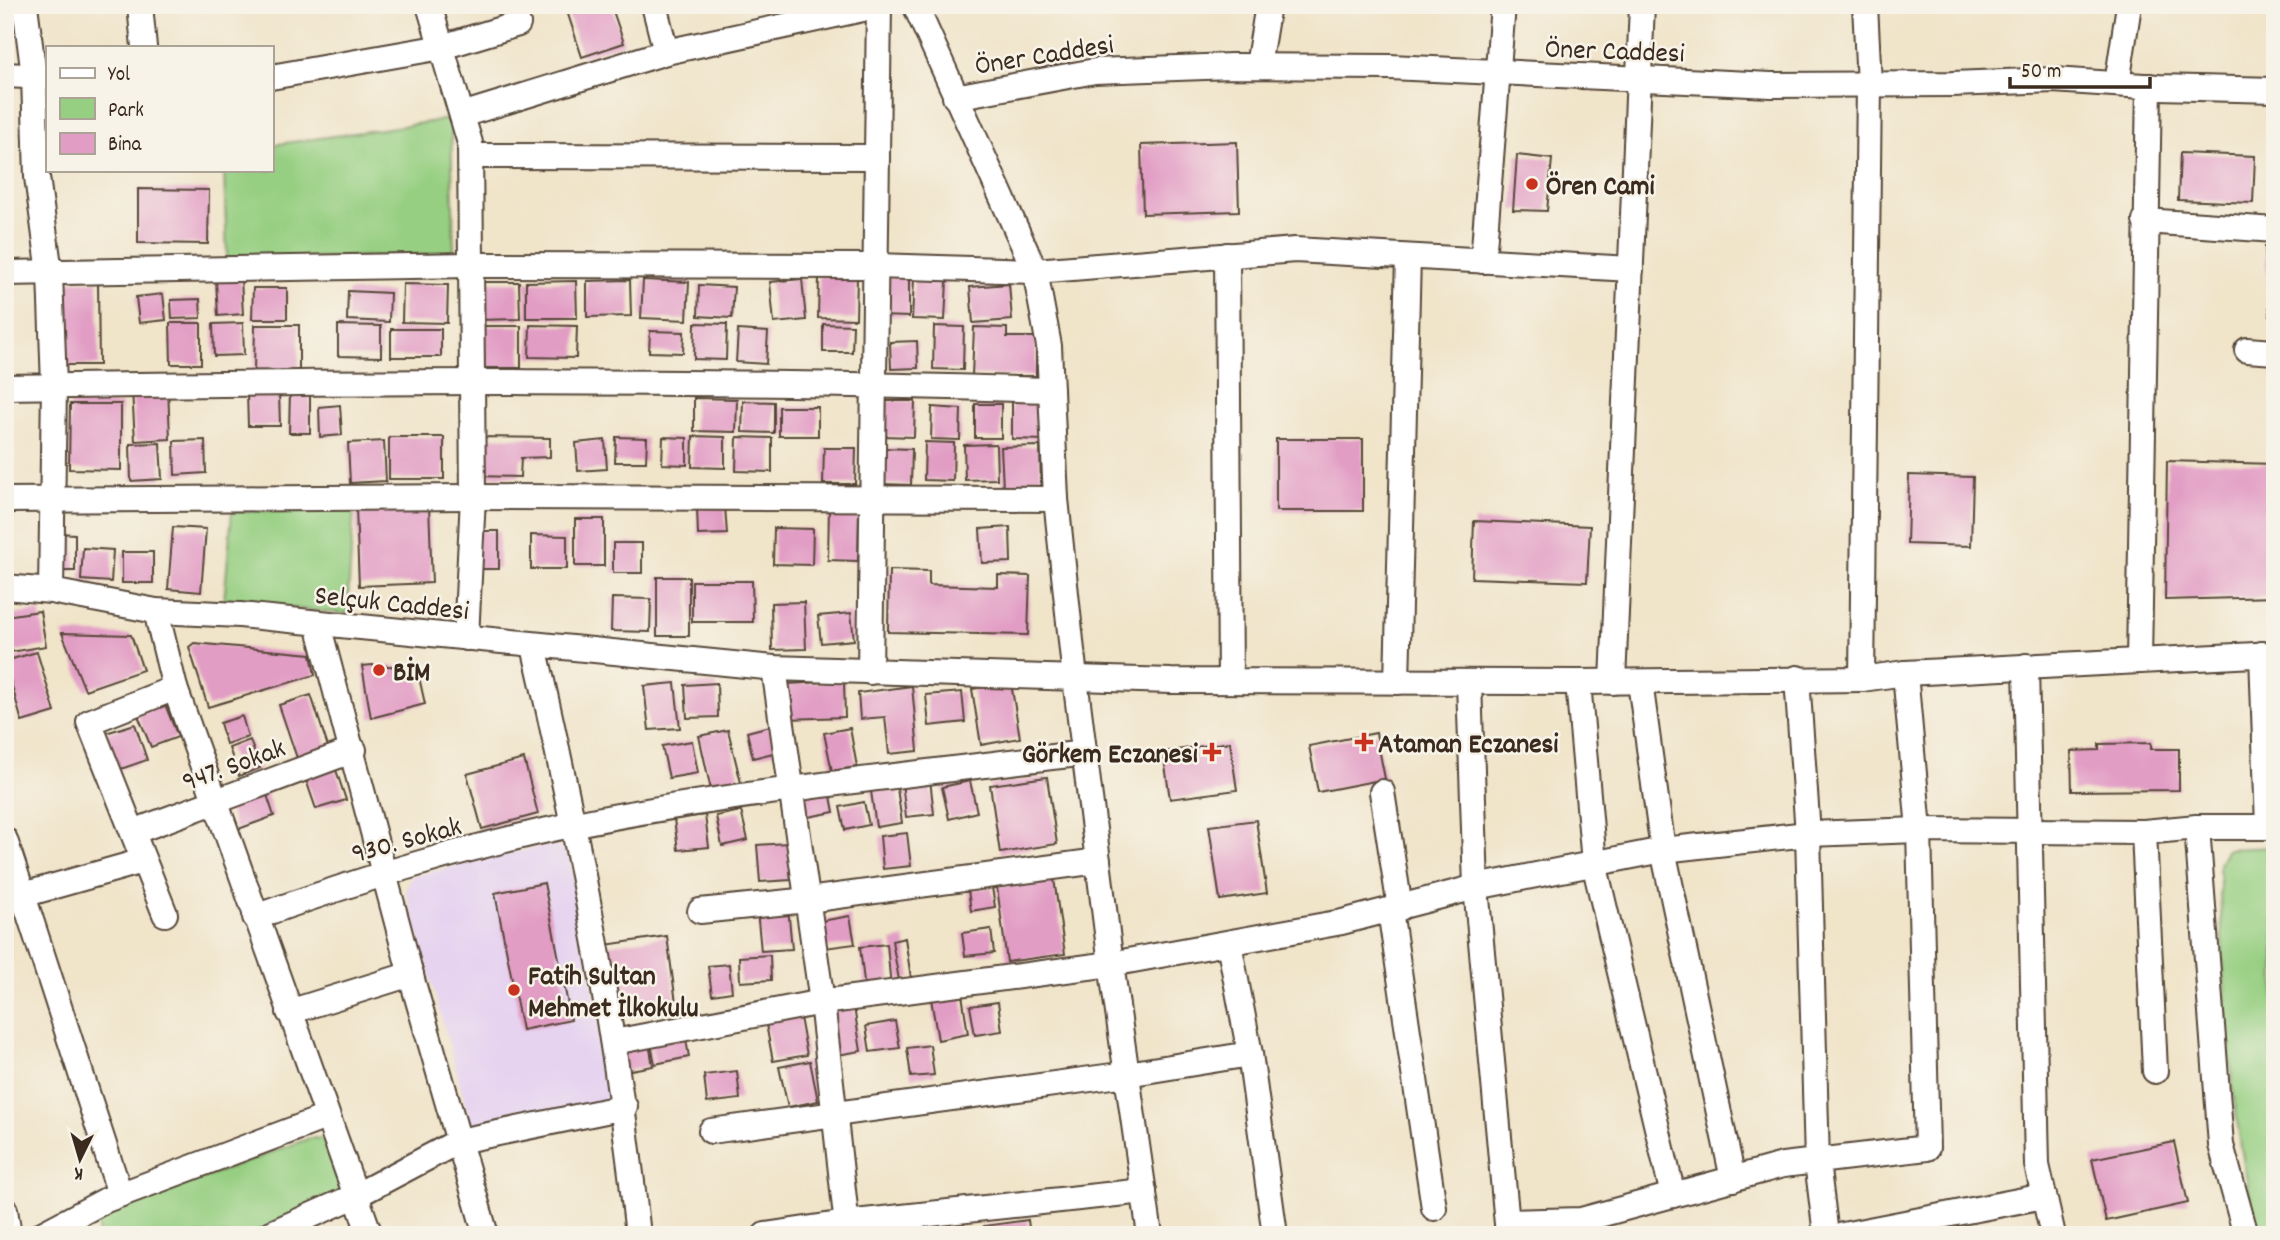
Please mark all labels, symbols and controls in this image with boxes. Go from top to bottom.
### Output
street label: Öner Caddesi [973,27,1117,89]
street label: Öner Caddesi [1544,32,1685,76]
legend [46,46,273,172]
scale bar [2010,46,2150,90]
text: 50 m [2021,58,2061,88]
text: Yol [108,61,130,91]
text: Park [108,97,144,127]
text: Bina [108,131,142,161]
place label: Ören Cami [1546,169,1655,209]
marker: Ören Cami [1524,176,1540,192]
street label: Selçuk Caddesi [312,578,471,634]
place label: BİM [393,655,431,695]
marker: BİM [371,662,387,678]
place label: Ataman Eczanesi [1378,727,1558,767]
street label: 947. Sokak [178,731,292,805]
marker: Ataman Eczanesi [1356,734,1372,750]
place label: Görkem Eczanesi [1022,737,1198,777]
marker: Görkem Eczanesi [1204,744,1220,760]
street label: 930. Sokak [348,809,467,877]
place label: Fatih Sultan Mehmet İlkokulu [528,959,699,1031]
marker: Fatih Sultan Mehmet İlkokulu [506,982,522,998]
north arrow [46,1124,116,1194]
text: K [73,1159,84,1186]

